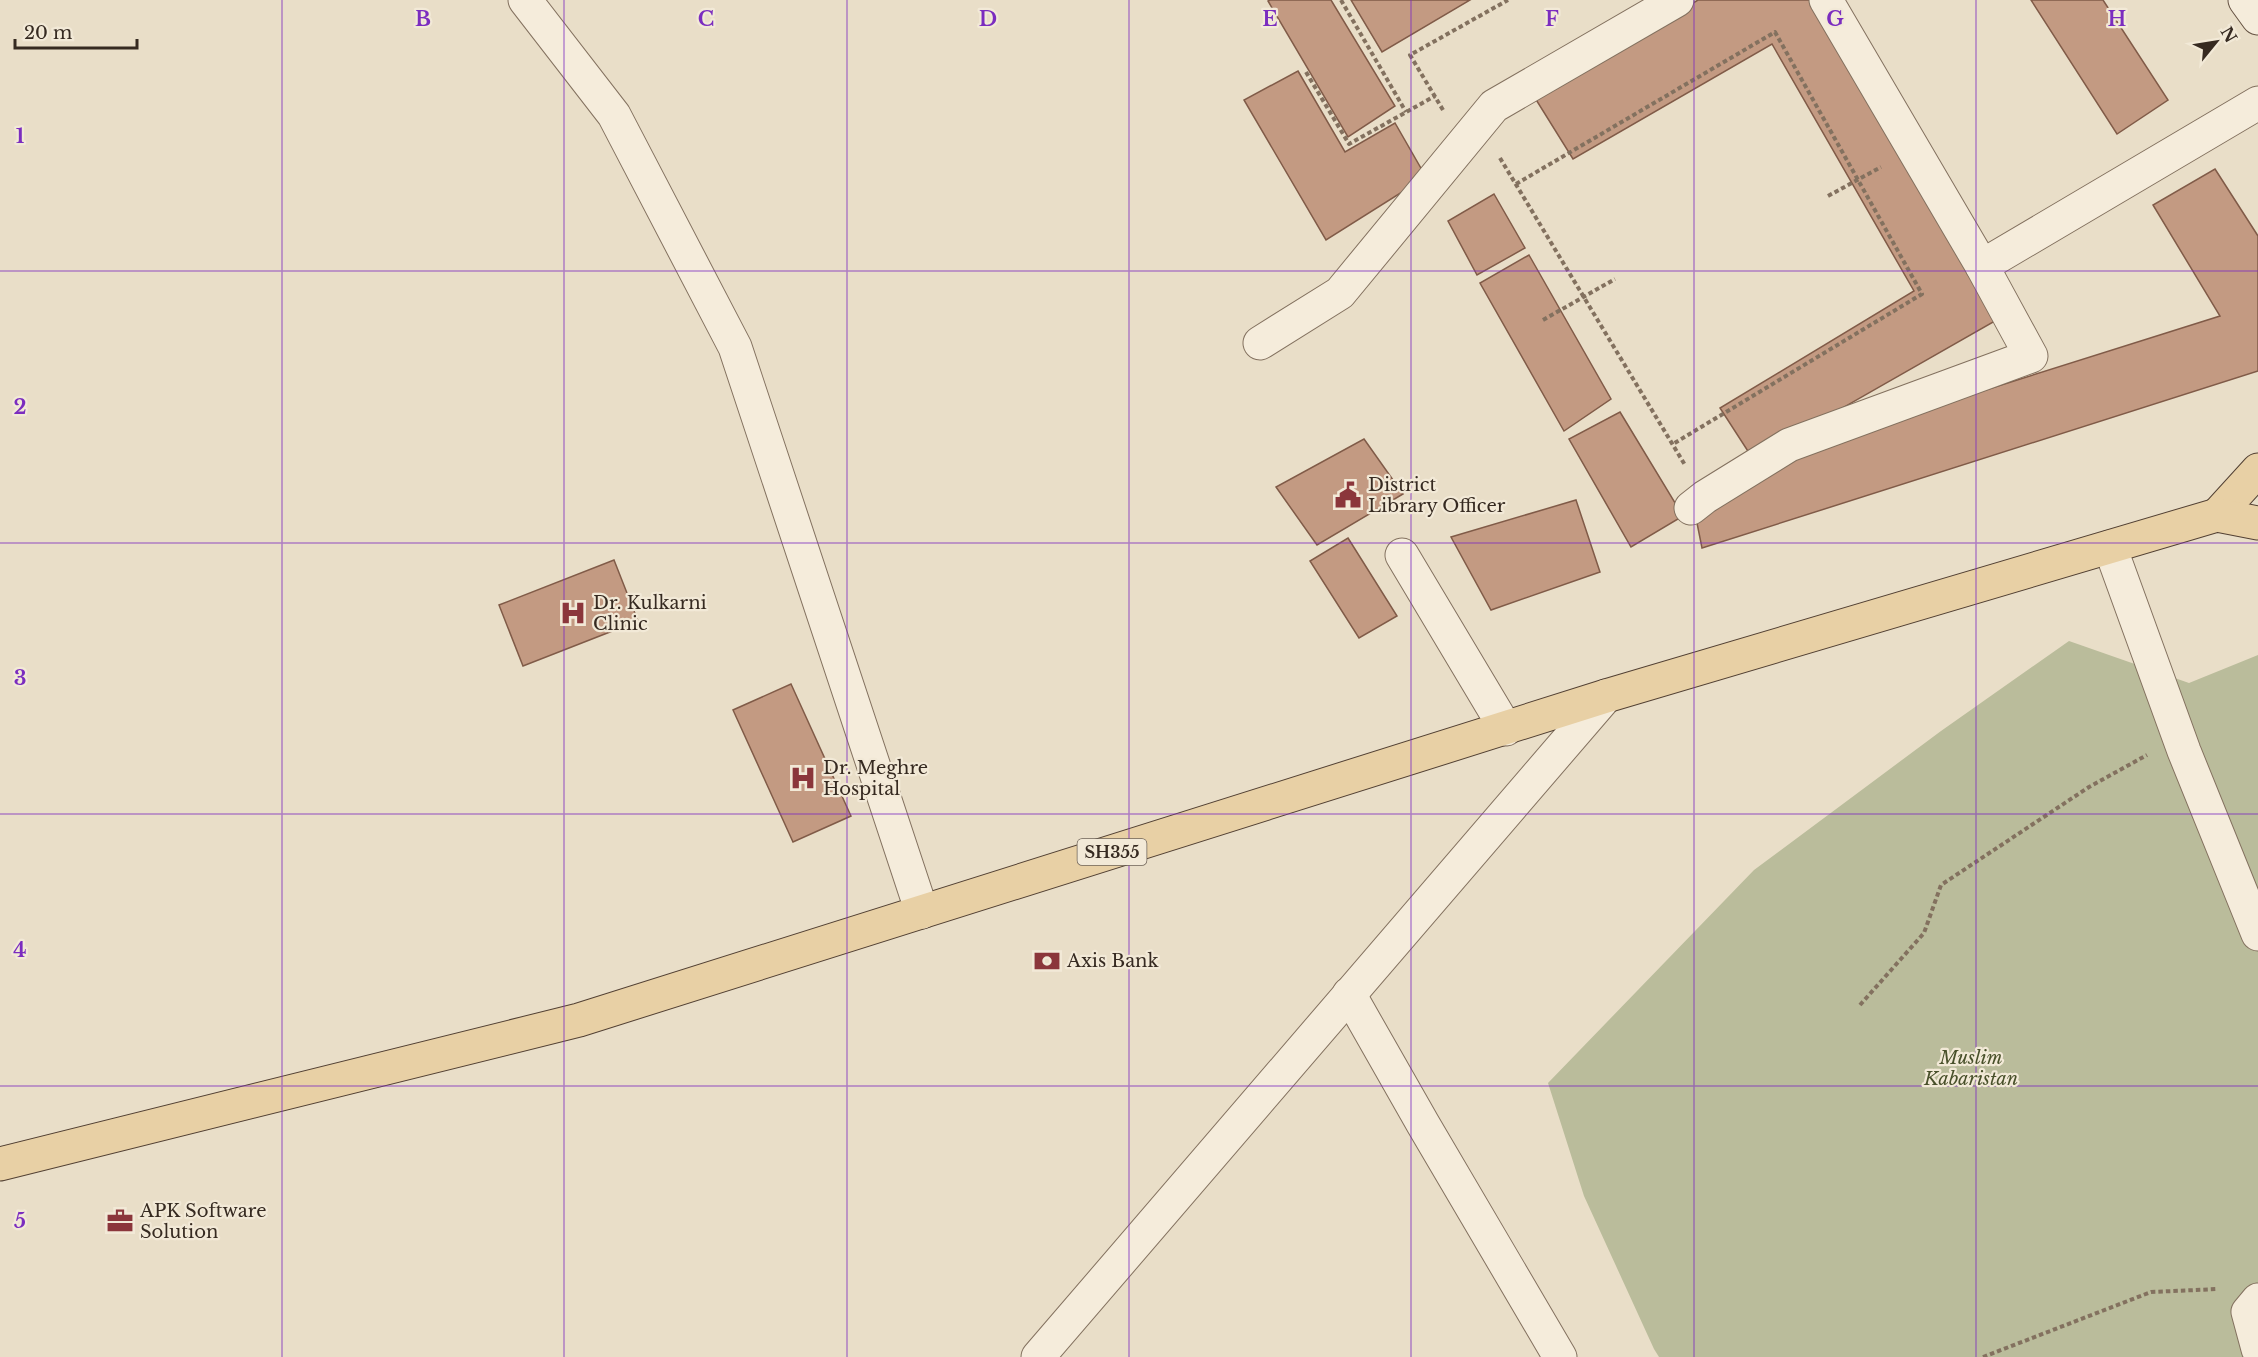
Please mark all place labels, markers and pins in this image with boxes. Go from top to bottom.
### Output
place label: District Library Officer [1368,474,1506,517]
public building icon: District Library Officer [1333,480,1363,510]
place label: Dr. Kulkarni Clinic [593,592,707,635]
hospital icon: Dr. Kulkarni Clinic [558,598,588,628]
place label: Dr. Meghre Hospital [823,757,928,800]
hospital icon: Dr. Meghre Hospital [788,763,818,793]
bank icon: Axis Bank [1032,946,1062,976]
place label: Axis Bank [1066,950,1159,972]
place label: APK Software Solution [139,1200,266,1243]
office icon: APK Software Solution [105,1206,135,1236]

